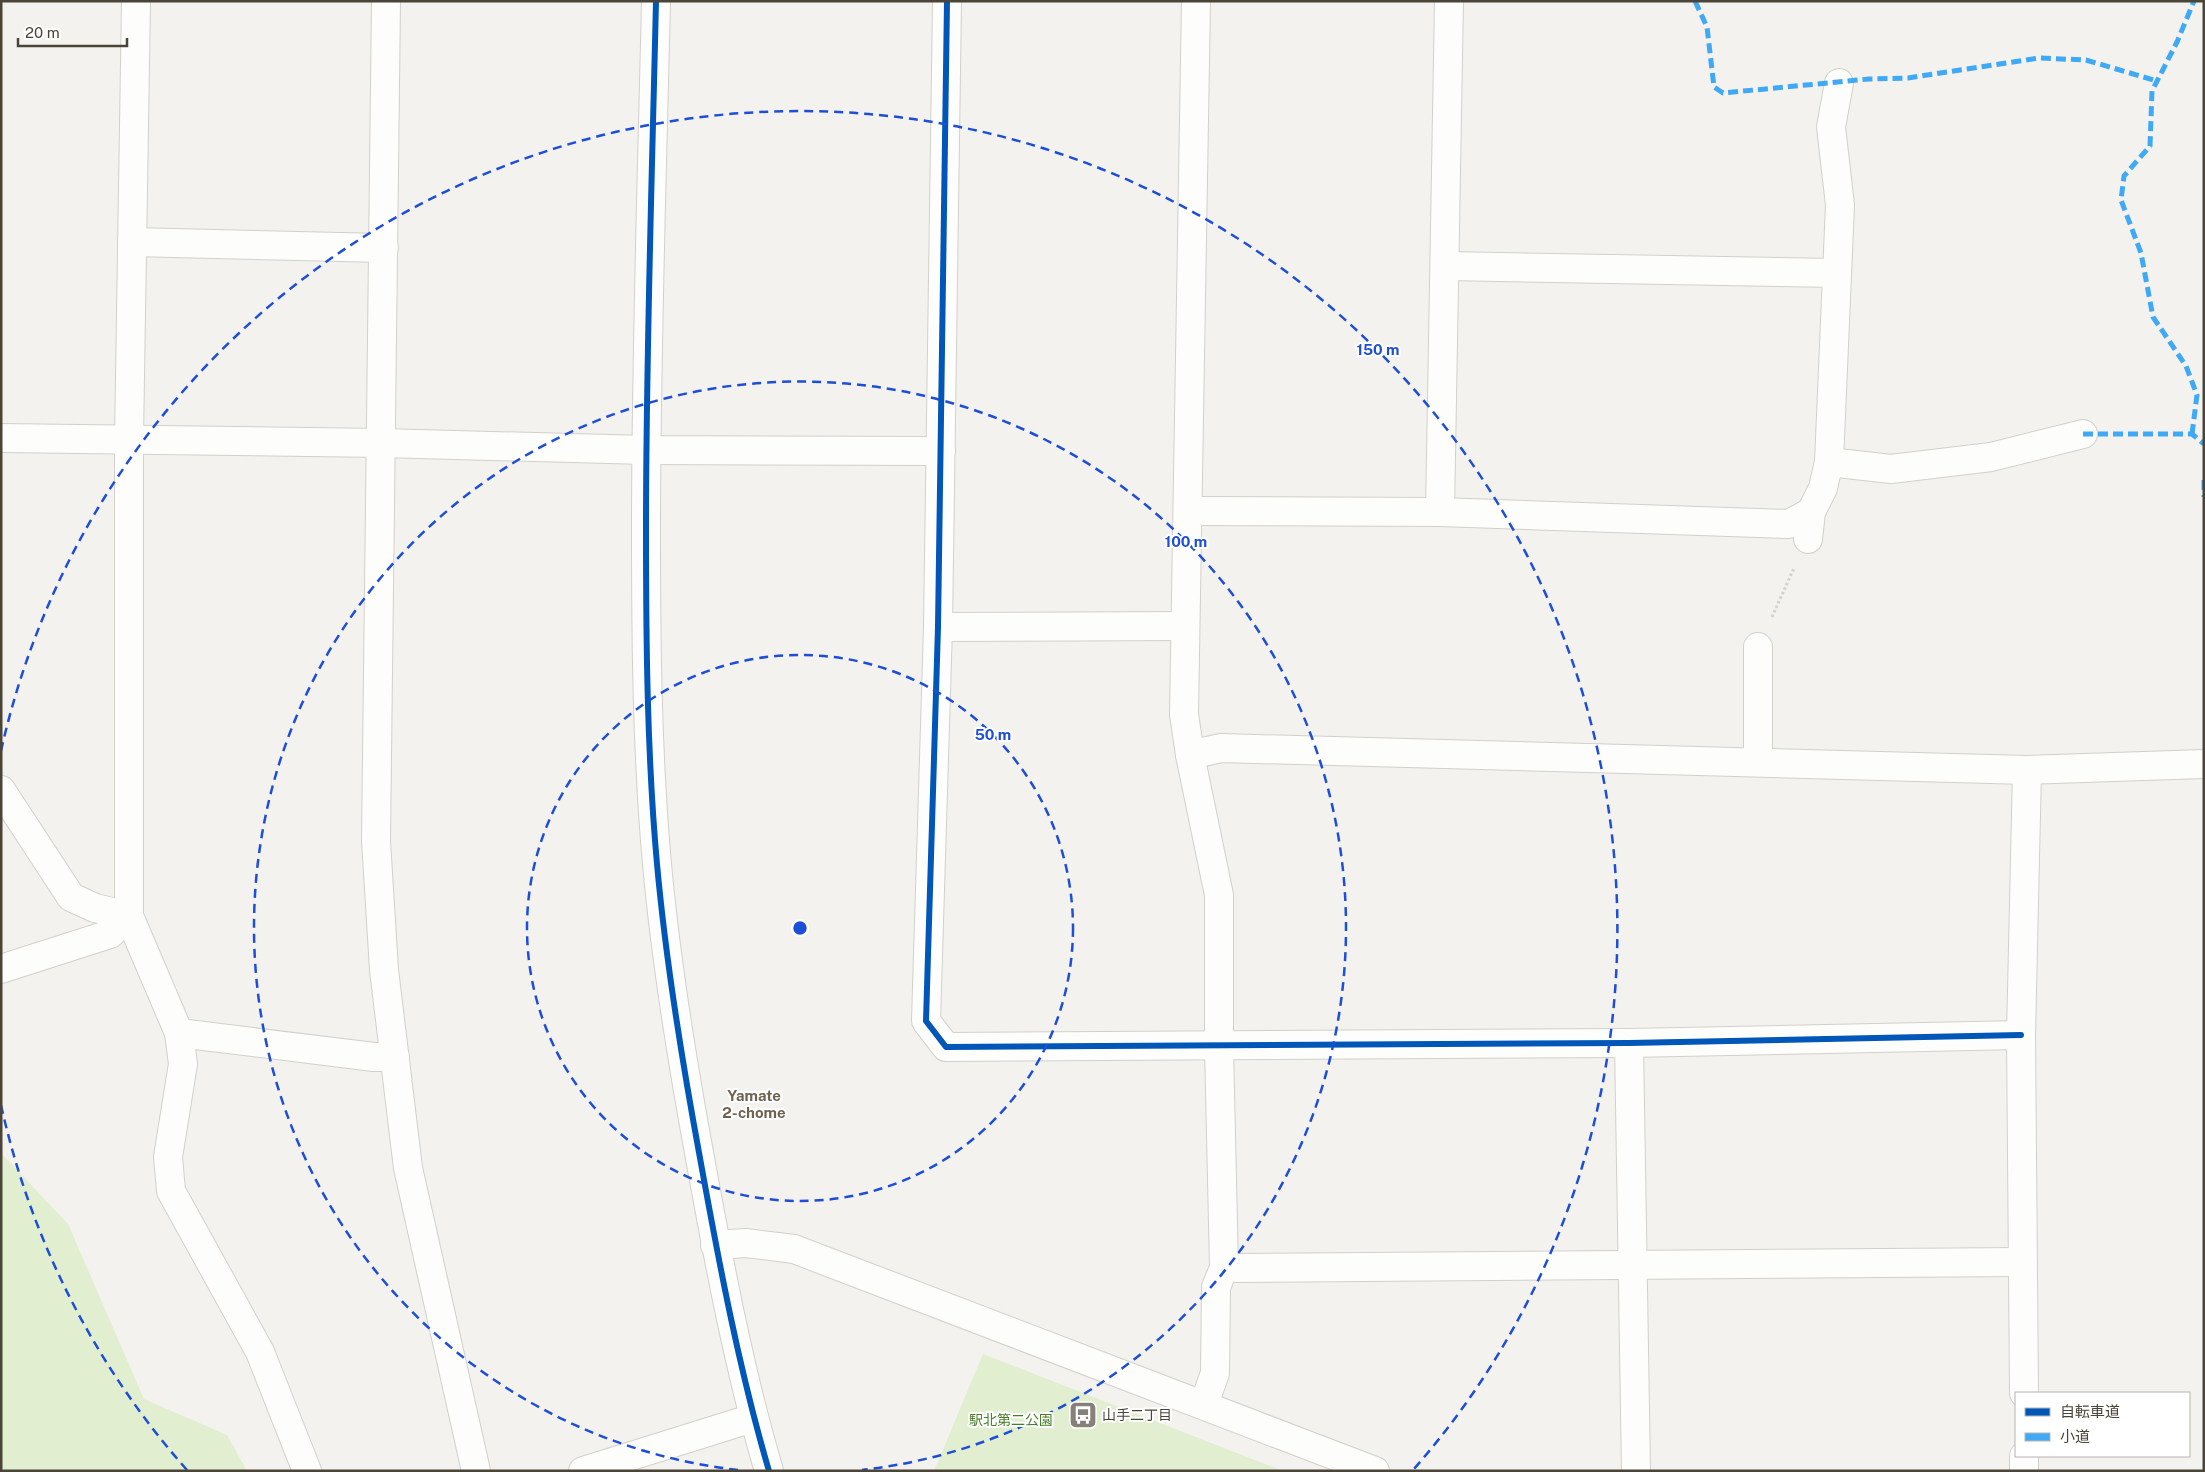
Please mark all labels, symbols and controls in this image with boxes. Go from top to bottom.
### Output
scale bar [18,15,126,47]
text: 20 m [25,24,60,41]
text: 150 m [1356,341,1400,358]
text: 100 m [1165,533,1207,550]
text: 50 m [975,726,1011,743]
centre of rings [791,919,809,937]
district label: Yamate 2-chome [722,1087,786,1121]
legend [2015,1392,2190,1457]
bus stop icon: 山手二丁目 [1068,1400,1098,1430]
text: 自転車道 [2060,1403,2120,1420]
place label: 山手二丁目 [1102,1407,1172,1423]
park label: 駅北第二公園 [969,1412,1053,1428]
text: 小道 [2060,1428,2090,1445]

